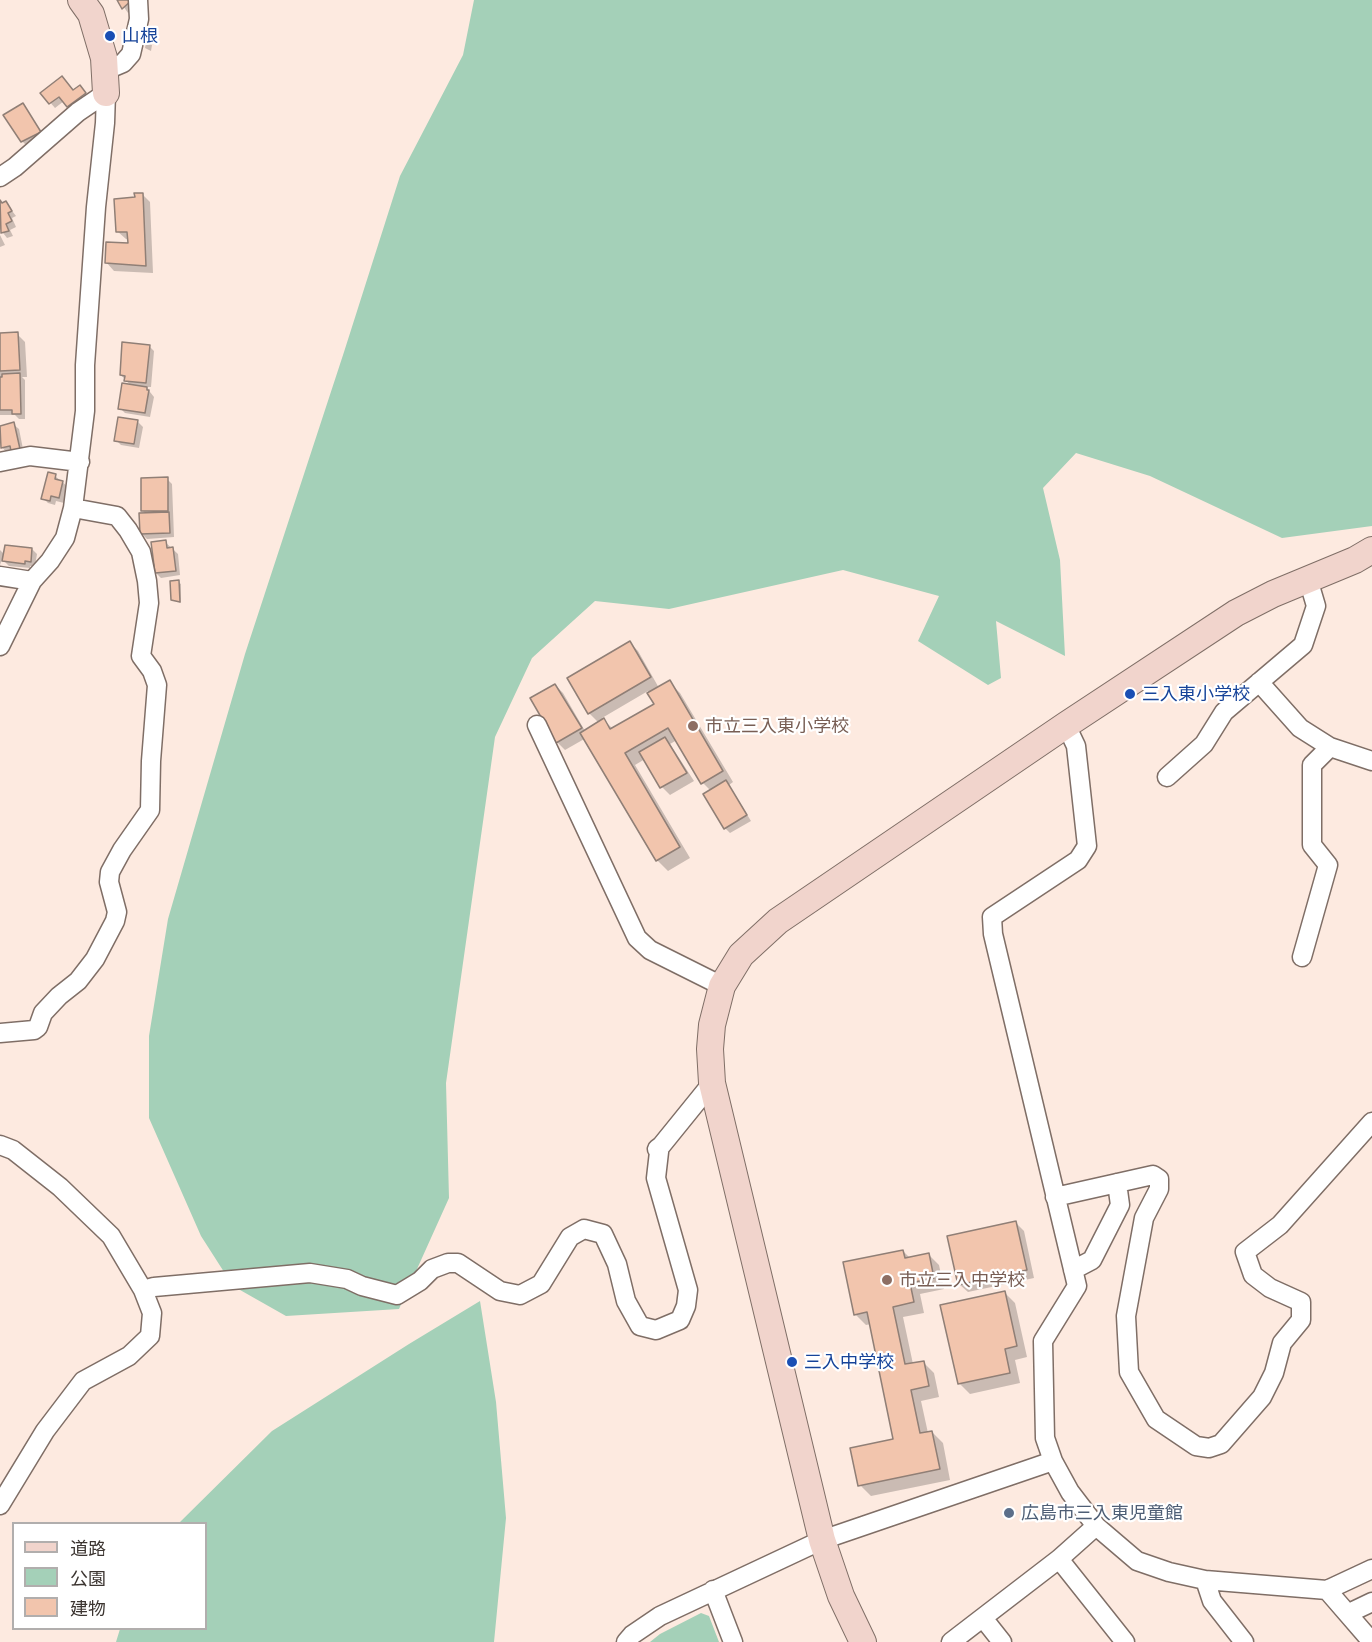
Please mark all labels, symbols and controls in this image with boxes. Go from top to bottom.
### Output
place label: 山根 [122,25,158,47]
marker: 山根 [103,29,117,43]
place label: 三入東小学校 [1142,683,1250,705]
marker: 三入東小学校 [1123,687,1137,701]
place label: 市立三入東小学校 [705,715,849,737]
marker: 市立三入東小学校 [686,719,700,733]
place label: 市立三入中学校 [899,1269,1025,1291]
marker: 市立三入中学校 [880,1273,894,1287]
place label: 三入中学校 [804,1351,894,1373]
marker: 三入中学校 [785,1355,799,1369]
place label: 広島市三入東児童館 [1021,1502,1183,1524]
marker: 広島市三入東児童館 [1002,1506,1016,1520]
legend [12,1522,207,1630]
text: 道路 [70,1537,106,1559]
text: 公園 [70,1567,106,1589]
text: 建物 [70,1597,106,1619]

